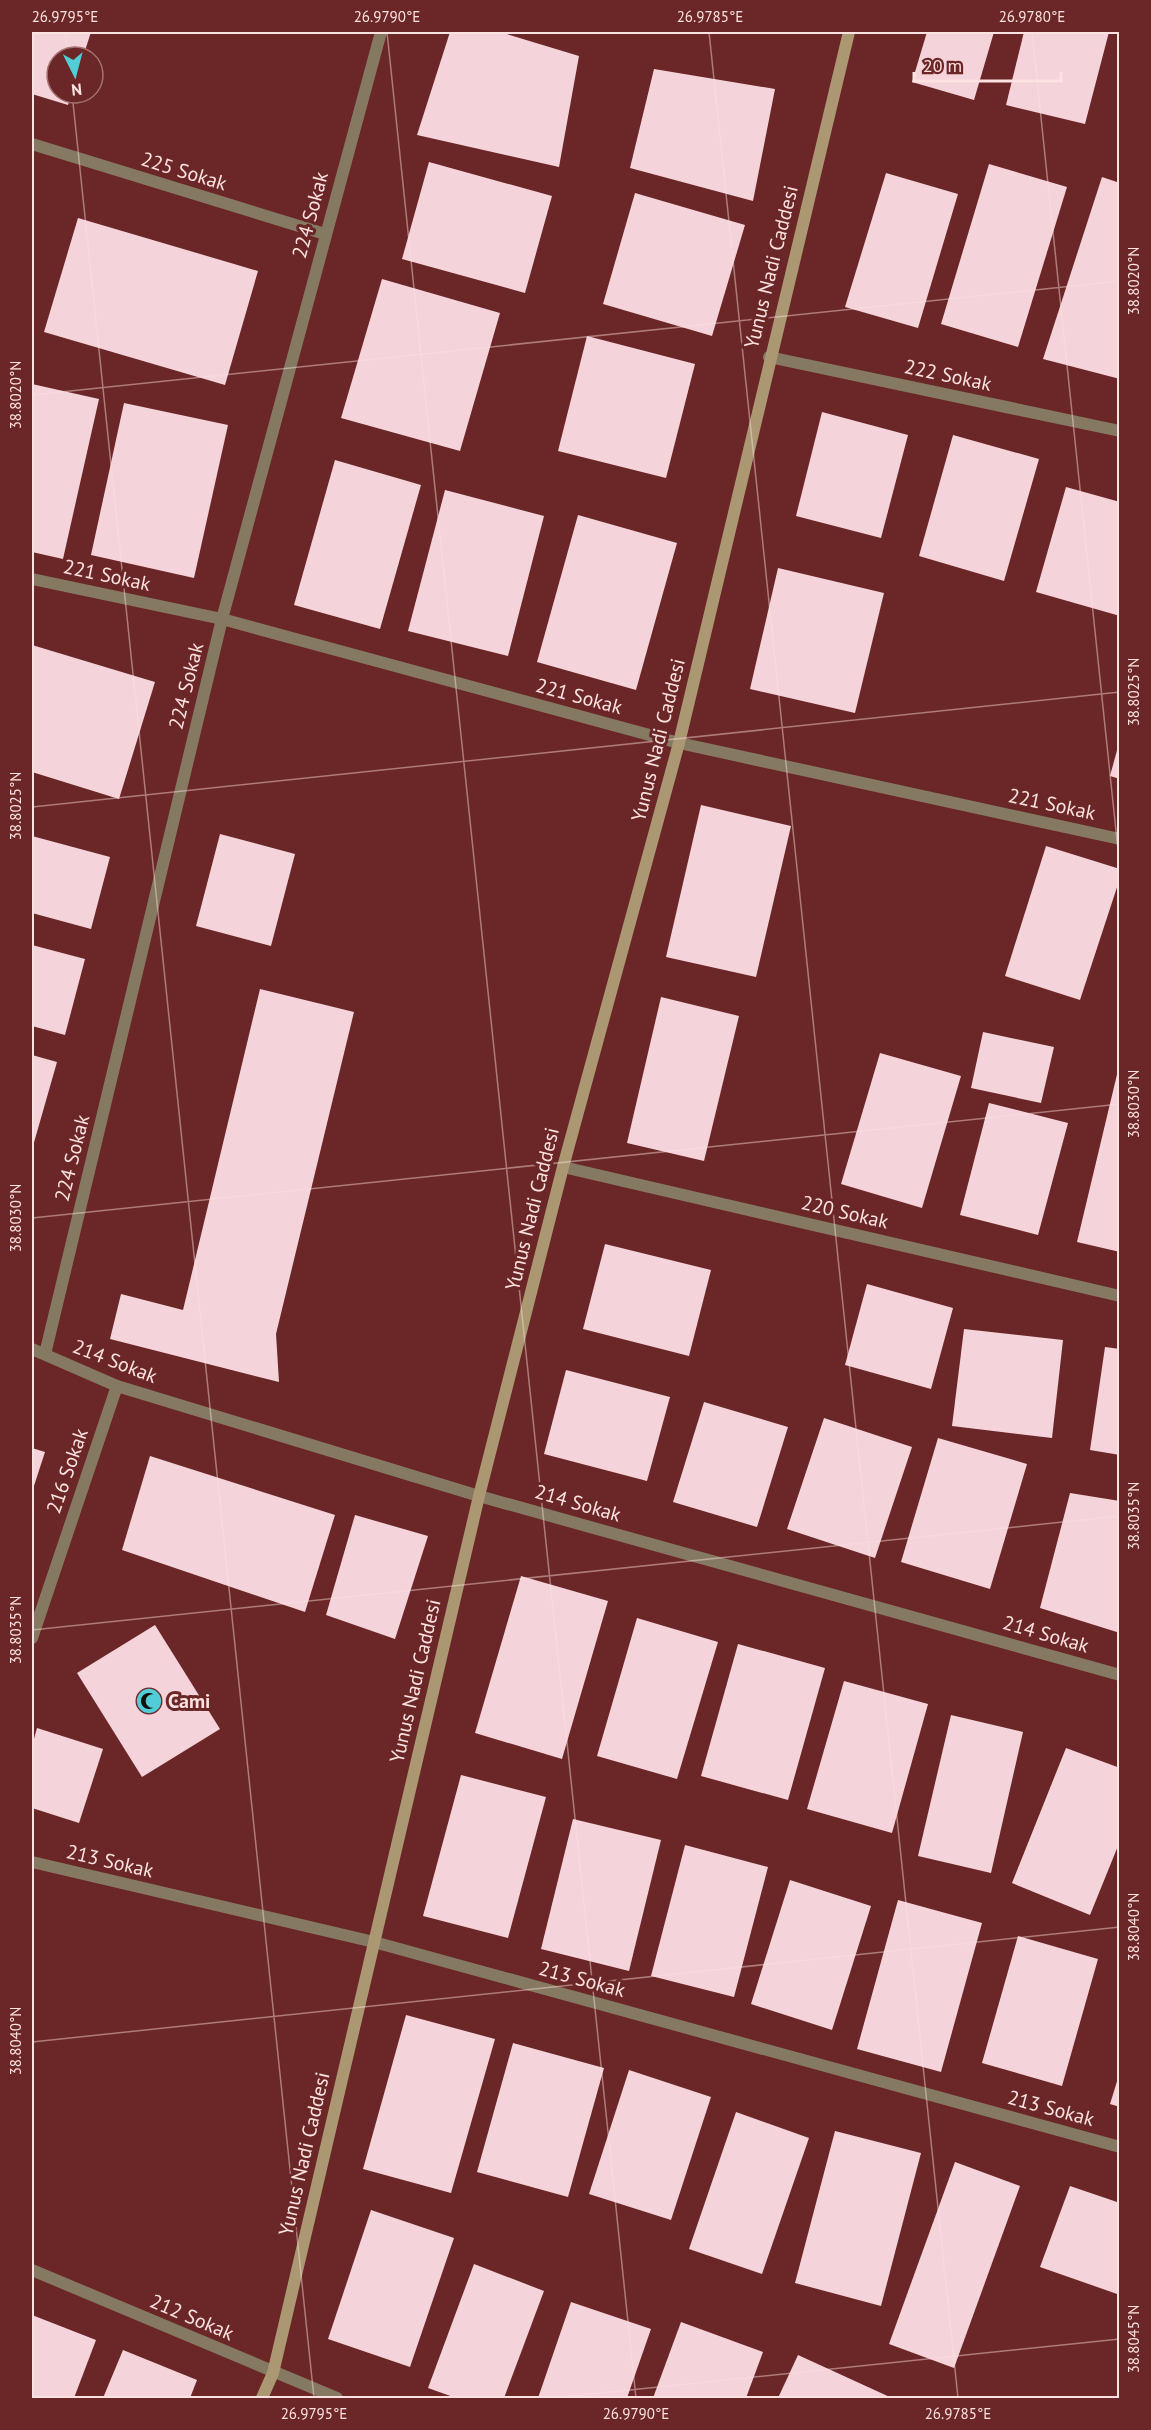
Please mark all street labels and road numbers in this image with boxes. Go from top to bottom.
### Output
street label: 225 Sokak [138,146,230,196]
street label: 224 Sokak [286,169,334,261]
street label: Yunus Nadi Caddesi [738,183,804,351]
street label: 222 Sokak [902,353,994,397]
street label: 221 Sokak [61,553,153,597]
street label: 224 Sokak [163,640,209,732]
street label: Yunus Nadi Caddesi [625,656,691,824]
street label: 221 Sokak [533,672,625,720]
street label: 221 Sokak [1006,782,1098,826]
street label: 224 Sokak [49,1112,95,1204]
street label: Yunus Nadi Caddesi [499,1125,565,1293]
street label: 220 Sokak [799,1189,891,1235]
street label: 214 Sokak [69,1333,161,1389]
street label: 216 Sokak [40,1425,94,1517]
street label: 214 Sokak [532,1478,624,1528]
street label: Yunus Nadi Caddesi [384,1597,446,1765]
street label: 214 Sokak [1000,1609,1092,1659]
street label: 213 Sokak [64,1838,156,1884]
street label: 213 Sokak [536,1955,628,2003]
street label: Yunus Nadi Caddesi [273,2070,335,2238]
street label: 213 Sokak [1005,2084,1097,2132]
street label: 212 Sokak [146,2288,238,2346]

